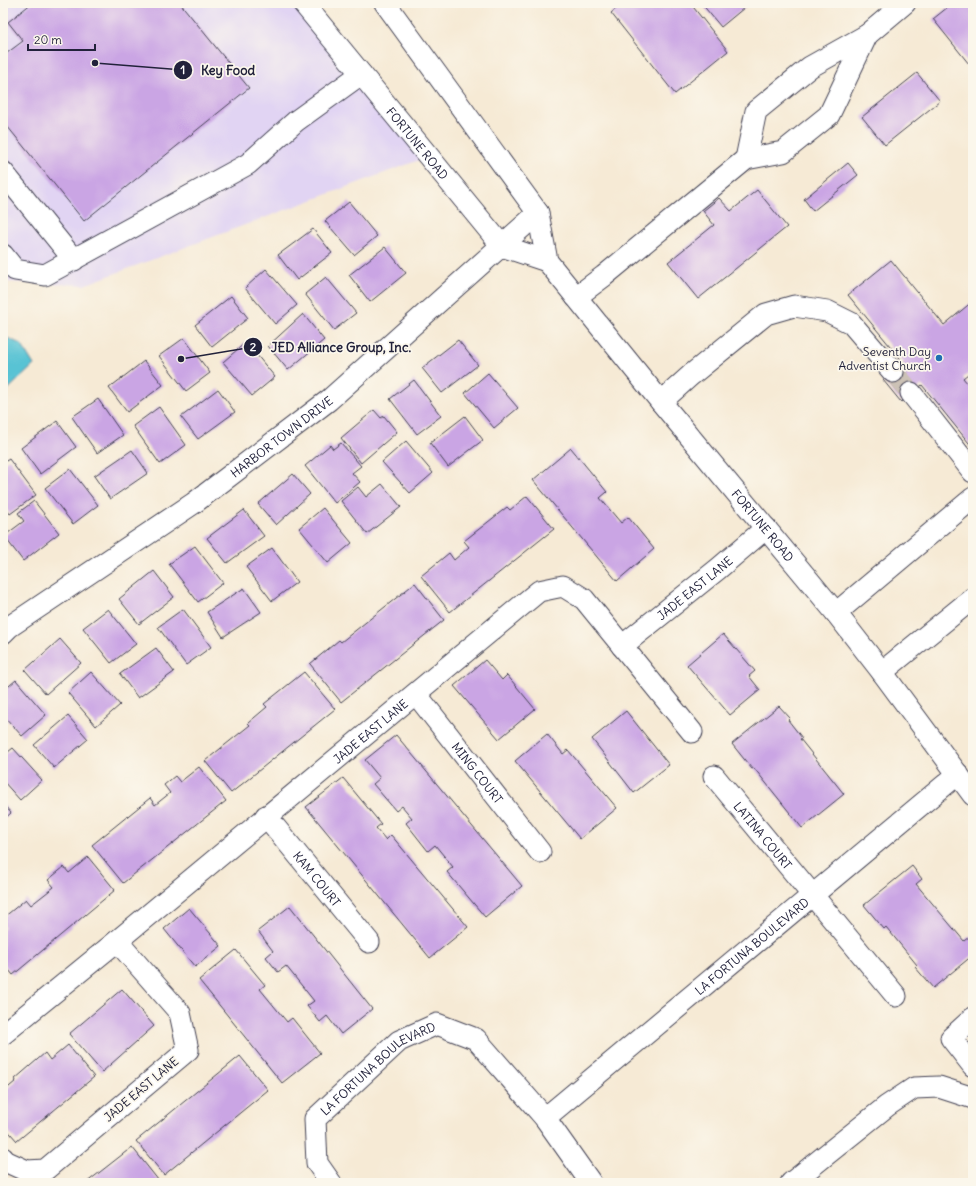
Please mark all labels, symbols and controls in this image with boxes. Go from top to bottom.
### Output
scale bar [28,26,95,52]
text: 20 m [34,32,62,47]
callout: Key Food [173,58,263,83]
text: 1 [181,62,185,77]
text: Key Food [201,62,255,79]
street label: FORTUNE ROAD [384,104,452,182]
callout: JED Alliance Group, Inc. [243,335,419,360]
text: 2 [250,339,257,354]
text: JED Alliance Group, Inc. [271,339,412,356]
place label: Seventh Day Adventist Church [838,344,931,373]
marker: Seventh Day Adventist Church [934,353,944,363]
street label: HARBOR TOWN DRIVE [227,393,335,480]
street label: FORTUNE ROAD [729,486,797,564]
street label: JADE EAST LANE [654,553,735,623]
street label: JADE EAST LANE [330,696,411,766]
street label: MING COURT [449,739,506,806]
street label: LATINA COURT [731,799,795,872]
street label: KAM COURT [290,848,344,909]
street label: LA FORTUNA BOULEVARD [692,894,812,998]
street label: LA FORTUNA BOULEVARD [317,1018,438,1118]
street label: JADE EAST LANE [101,1054,181,1124]

